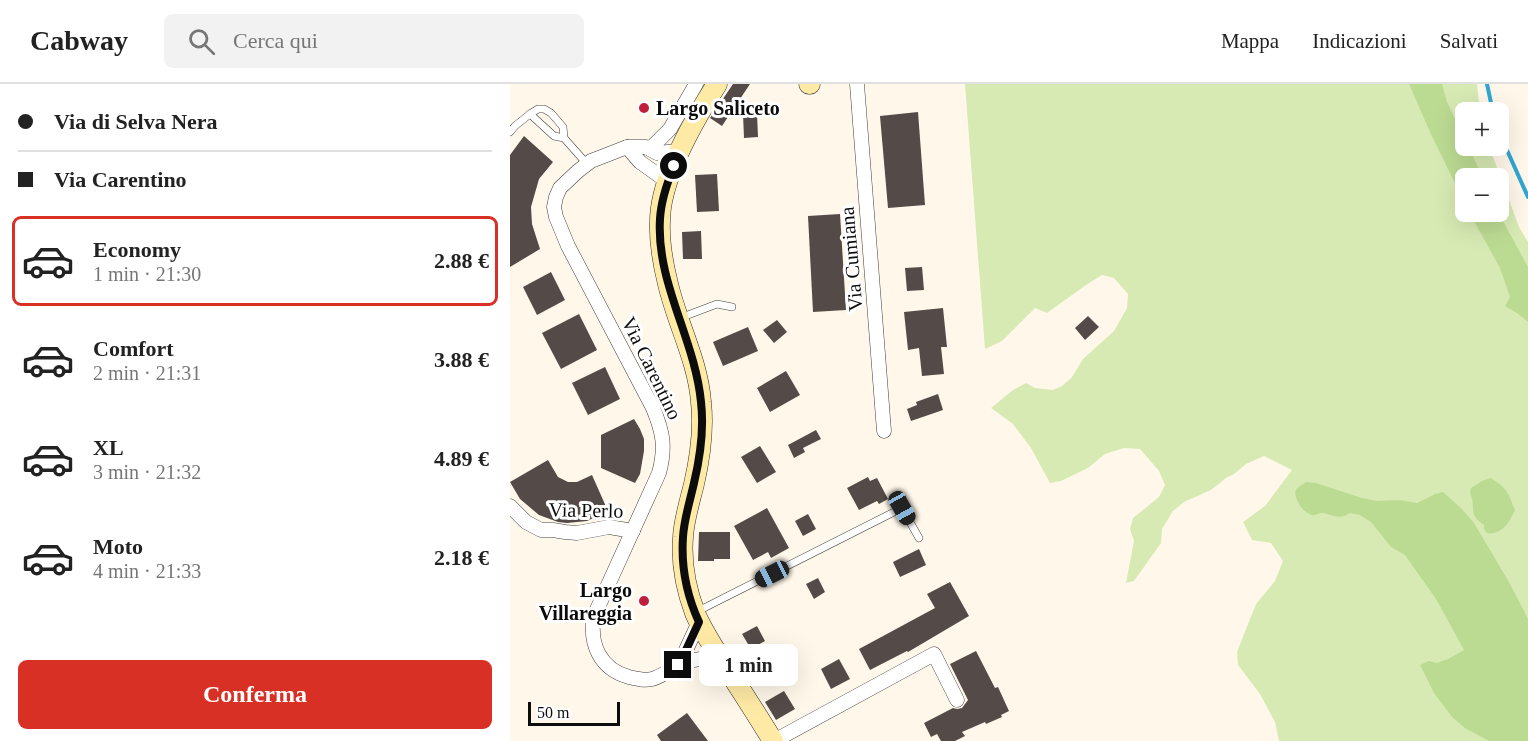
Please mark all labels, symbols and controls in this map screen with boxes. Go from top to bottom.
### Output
search box [164,14,584,68]
text: Cabway [30,25,128,56]
icon: search [185,25,218,58]
text: Cerca qui [233,28,318,53]
text: Mappa [1221,29,1279,53]
text: Indicazioni [1312,29,1407,53]
text: Salvati [1440,29,1498,53]
place label: Largo Saliceto [656,97,780,120]
marker: Largo Saliceto [637,101,651,115]
map controls [1455,102,1509,222]
button: + [1455,102,1509,156]
text: Via di Selva Nera [54,109,218,134]
route start [660,152,687,179]
text: Via Carentino [54,167,187,192]
button: − [1455,168,1509,222]
street label: Via Cumiana [835,206,867,312]
icon: car [21,234,75,288]
text: Economy [93,237,181,262]
text: 2.88 € [434,248,489,273]
text: 1 min · 21:30 [93,263,201,285]
street label: Via Carentino [618,313,686,423]
icon: car [21,333,75,387]
text: Comfort [93,336,174,361]
text: 3.88 € [434,347,489,372]
text: 2 min · 21:31 [93,362,201,384]
icon: car [21,432,75,486]
text: XL [93,435,124,460]
text: 4.89 € [434,446,489,471]
text: 3 min · 21:32 [93,461,201,483]
car [885,488,919,528]
street label: Via Perlo [548,498,624,522]
icon: car [21,531,75,585]
text: Moto [93,534,143,559]
text: 2.18 € [434,545,489,570]
car [752,558,792,590]
text: 4 min · 21:33 [93,560,201,582]
place label: Largo Villareggia [539,579,632,625]
marker: Largo Villareggia [637,594,651,608]
callout: 1 min [699,644,798,686]
route end [664,651,691,678]
text: 1 min [724,654,773,676]
button: Conferma [18,660,492,729]
scale bar [528,699,620,726]
text: 50 m [537,704,569,721]

